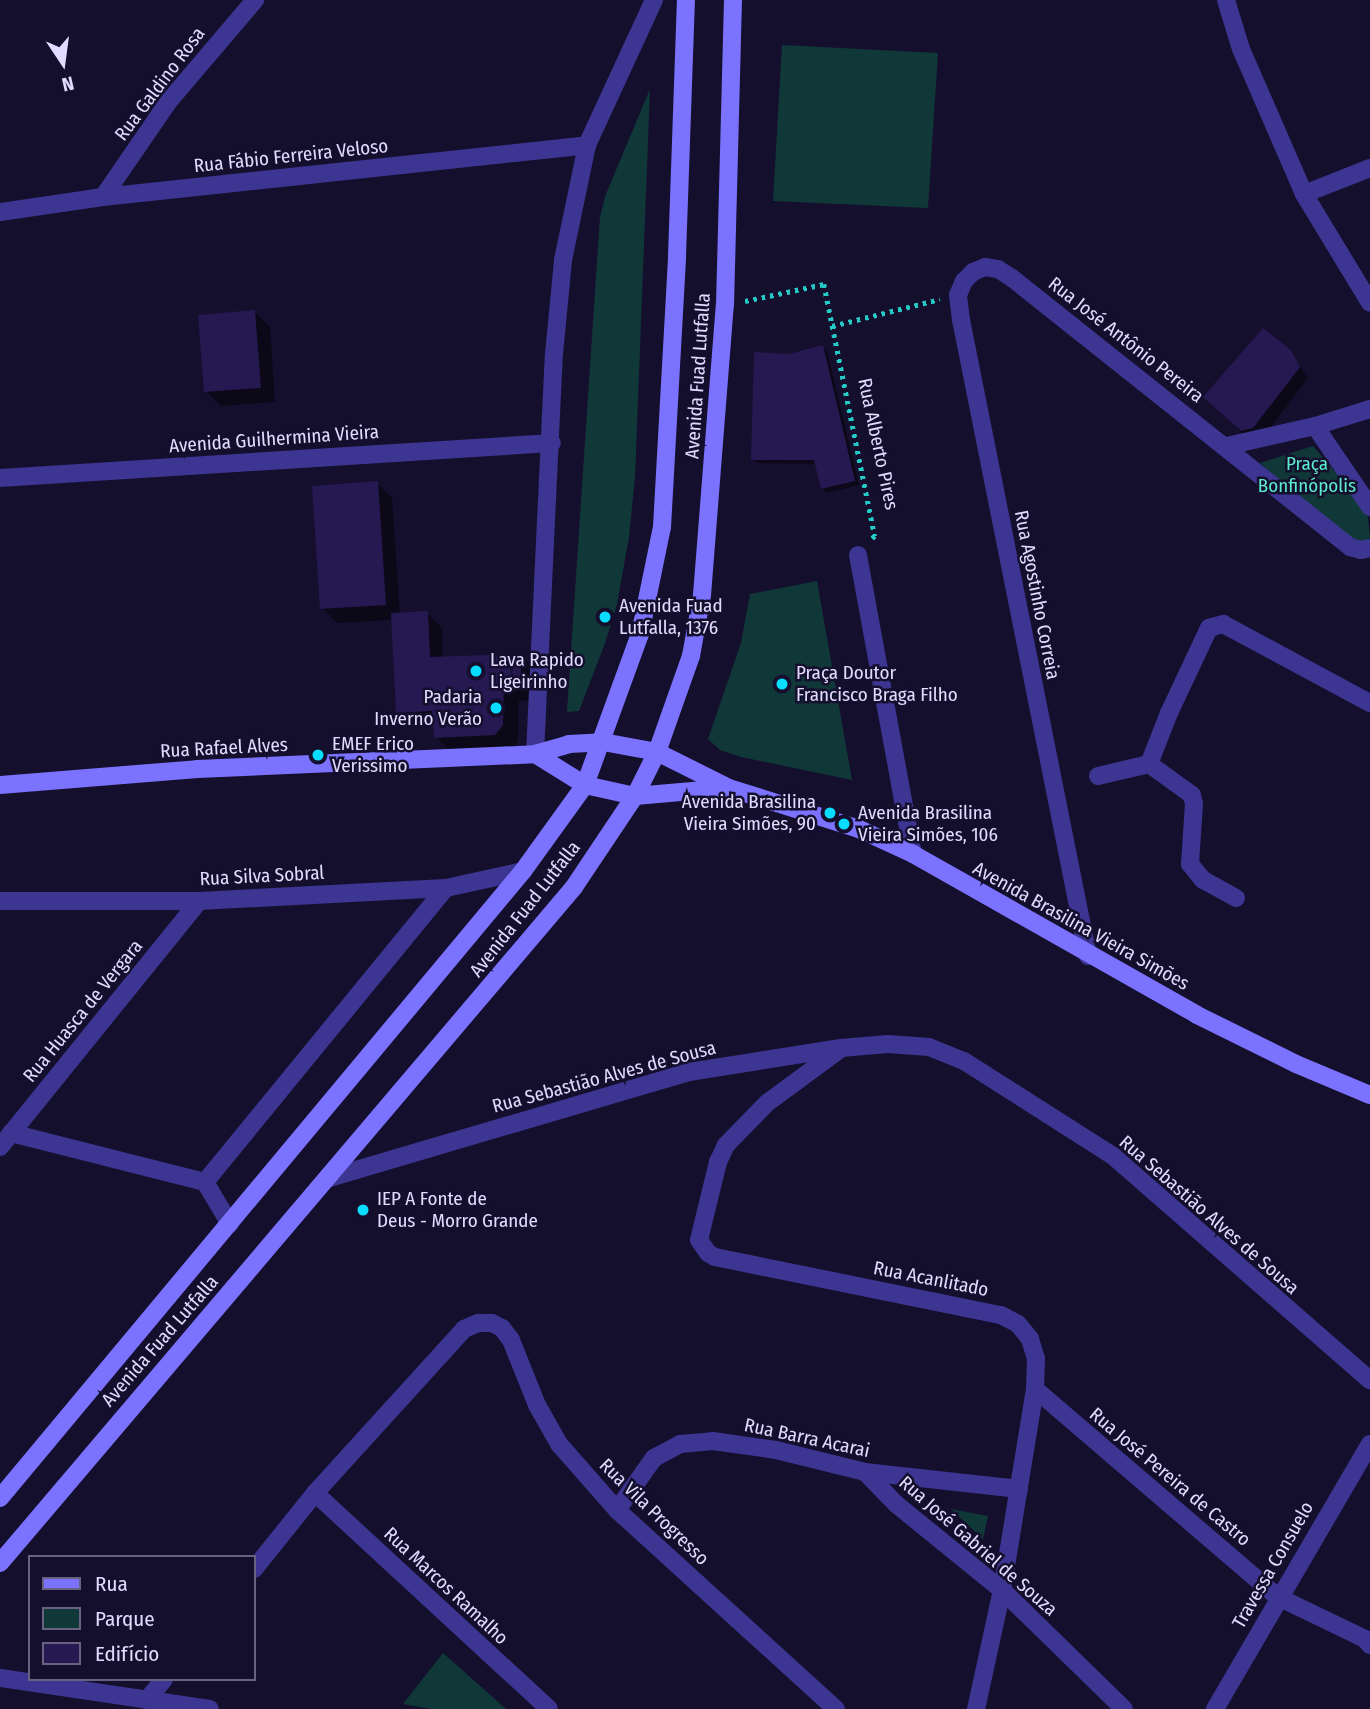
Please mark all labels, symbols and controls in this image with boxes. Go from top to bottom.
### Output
street label: Rua Galdino Rosa [110,23,210,145]
north arrow [28,28,98,98]
text: N [60,71,76,96]
street label: Rua Fábio Ferreira Veloso [193,134,389,178]
street label: Rua José Antônio Pereira [1044,272,1208,408]
street label: Avenida Fuad Lutfalla [681,292,715,460]
street label: Rua Alberto Pires [853,376,903,512]
street label: Avenida Guilhermina Vieira [168,420,380,458]
park label: Praça Bonfinópolis [1258,453,1356,497]
street label: Rua Agostinho Correia [1009,509,1065,681]
place label: Avenida Fuad Lutfalla, 1376 [619,595,723,639]
marker: Avenida Fuad Lutfalla, 1376 [597,609,613,625]
place label: Lava Rapido Ligeirinho [490,649,584,693]
place label: Praça Doutor Francisco Braga Filho [796,662,958,706]
marker: Lava Rapido Ligeirinho [468,663,484,679]
marker: Praça Doutor Francisco Braga Filho [774,676,790,692]
place label: Padaria Inverno Verão [374,686,482,730]
marker: Padaria Inverno Verão [488,700,504,716]
street label: Rua Rafael Alves [160,733,288,763]
place label: EMEF Erico Verissimo [332,733,414,777]
marker: EMEF Erico Verissimo [310,747,326,763]
place label: Avenida Brasilina Vieira Simões, 90 [682,791,816,835]
place label: Avenida Brasilina Vieira Simões, 106 [858,802,998,846]
marker: Avenida Brasilina Vieira Simões, 90 [822,805,838,821]
marker: Avenida Brasilina Vieira Simões, 106 [836,816,852,832]
street label: Avenida Fuad Lutfalla [465,837,585,981]
street label: Avenida Brasilina Vieira Simões [969,857,1193,995]
street label: Rua Silva Sobral [199,861,325,891]
street label: Rua Huasca de Vergara [19,935,147,1087]
street label: Rua Sebastião Alves de Sousa [490,1036,718,1118]
street label: Rua Sebastião Alves de Sousa [1114,1131,1304,1299]
place label: IEP A Fonte de Deus - Morro Grande [377,1188,538,1232]
marker: IEP A Fonte de Deus - Morro Grande [355,1202,371,1218]
street label: Rua Acanlitado [872,1257,990,1301]
street label: Avenida Fuad Lutfalla [97,1271,223,1411]
street label: Rua José Pereira de Castro [1085,1403,1255,1551]
street label: Rua Barra Acarai [742,1414,872,1462]
street label: Rua Vila Progresso [595,1454,713,1570]
street label: Rua José Gabriel de Souza [894,1471,1062,1621]
street label: Travessa Consuelo [1228,1498,1318,1632]
street label: Rua Marcos Ramalho [379,1523,513,1649]
legend [28,1555,256,1681]
text: Rua [95,1571,128,1597]
text: Parque [95,1606,155,1632]
text: Edifício [95,1641,159,1667]

